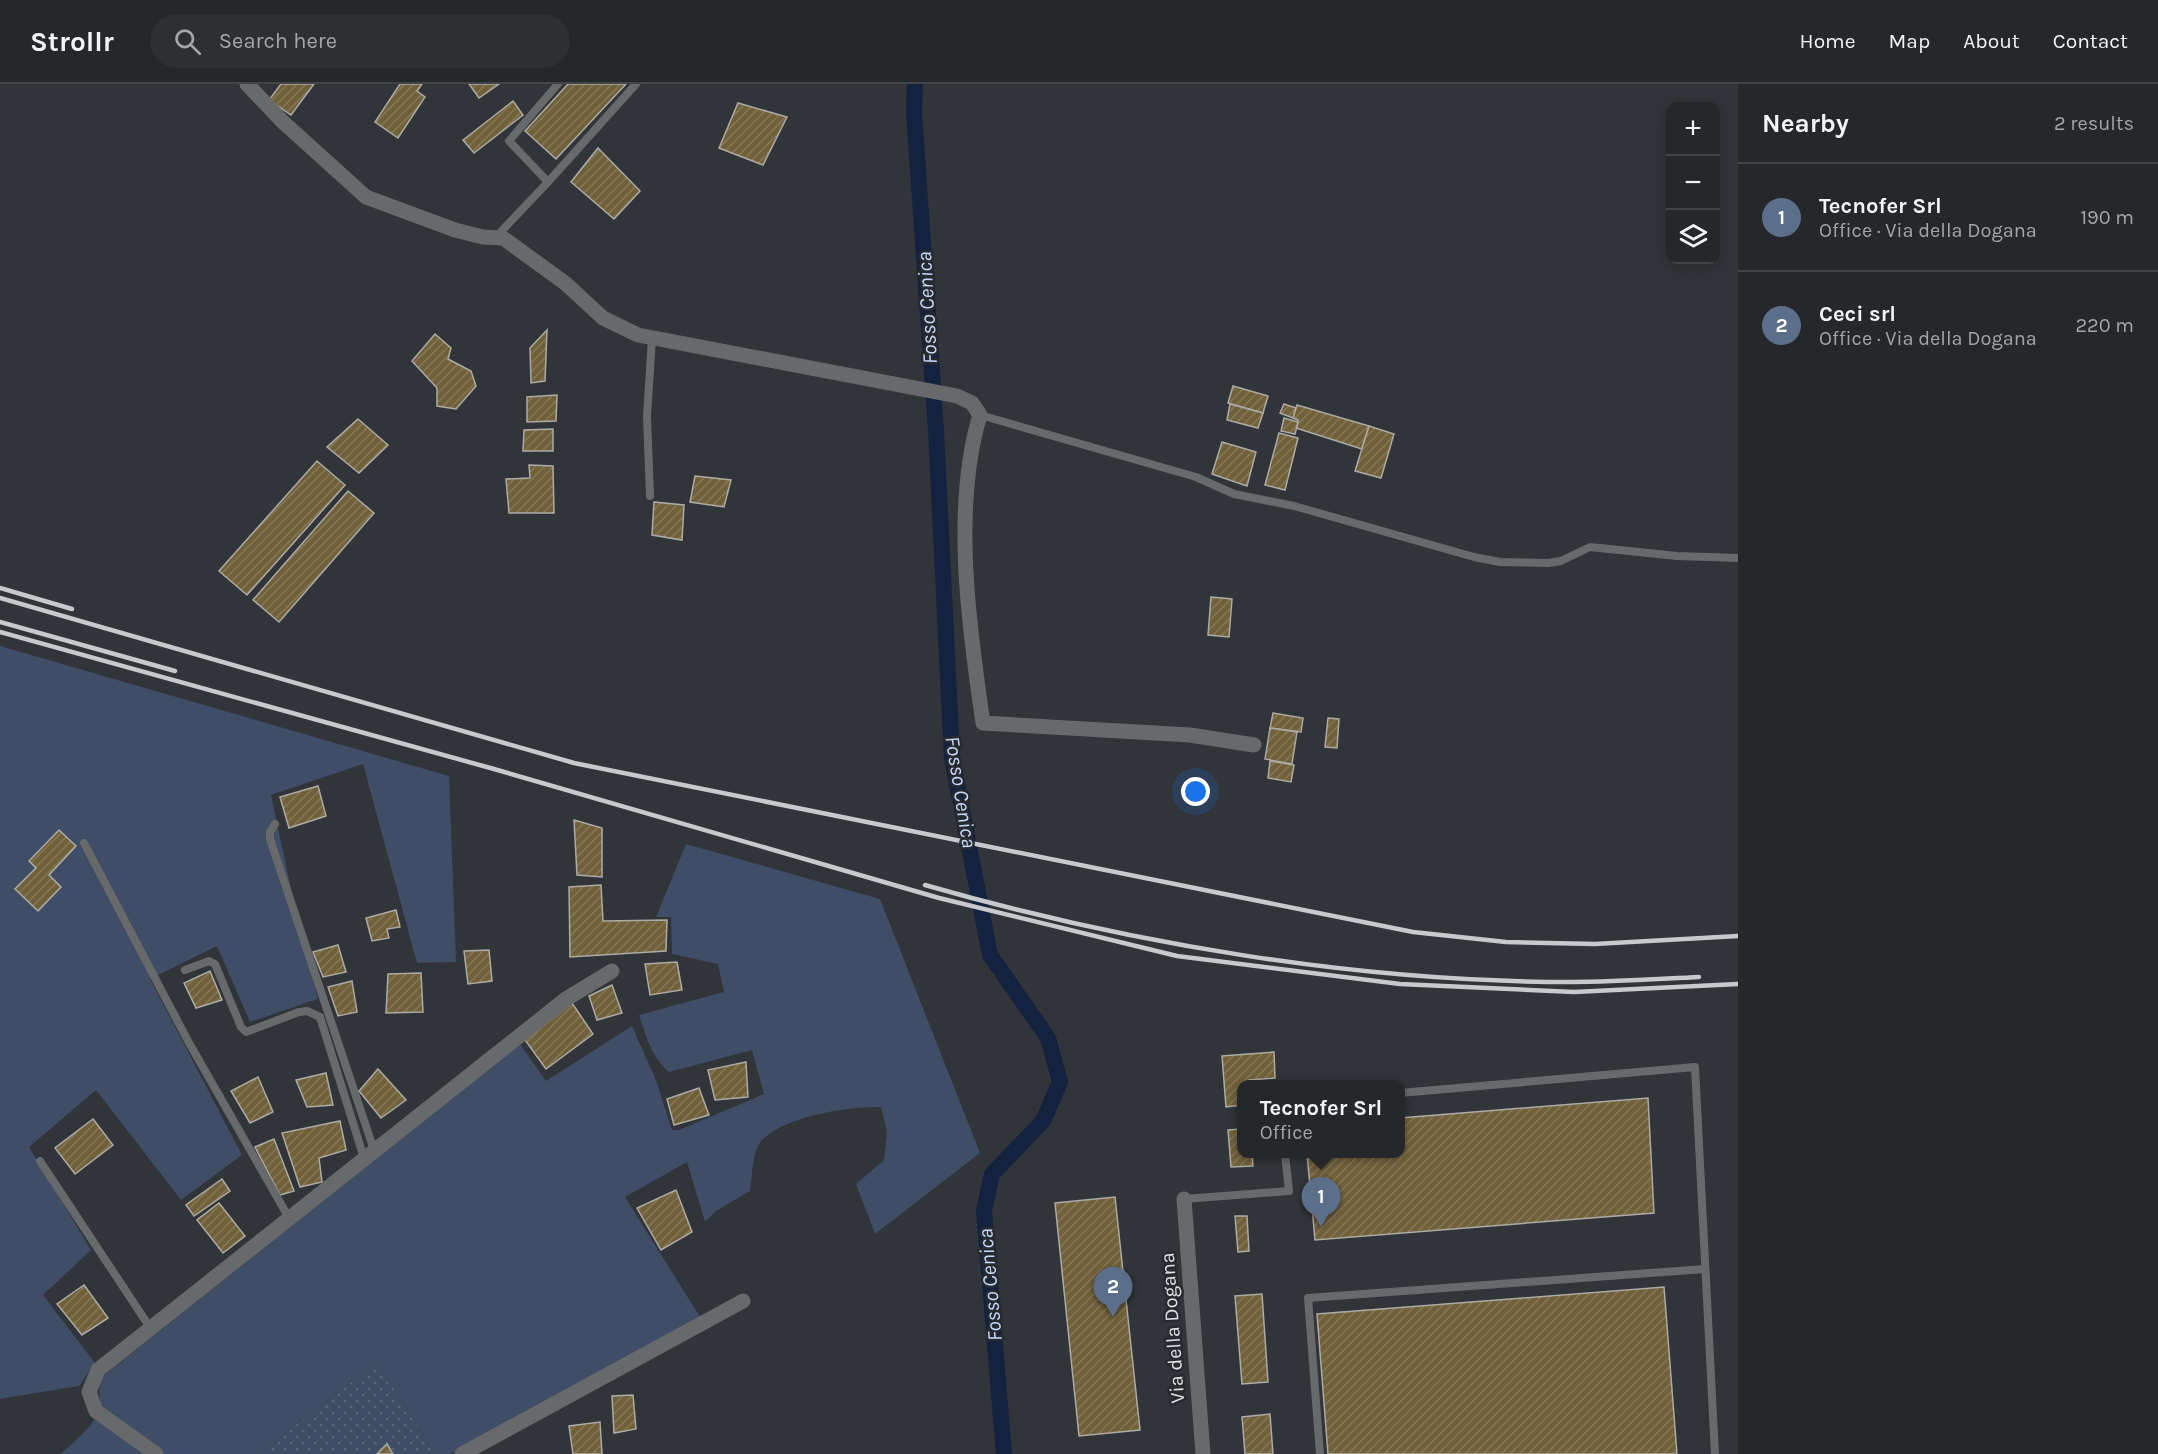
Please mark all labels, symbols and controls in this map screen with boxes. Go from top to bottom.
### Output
search box [150,14,570,68]
text: Strollr [30,25,114,58]
icon: search [171,25,204,58]
text: Search here [219,28,337,54]
text: Home [1800,29,1856,53]
text: Map [1889,29,1930,53]
text: About [1963,29,2020,53]
text: Contact [2053,29,2128,53]
map controls [1666,102,1720,264]
button: + [1666,102,1720,156]
text: Nearby [1762,108,1849,139]
text: 2 results [2054,112,2134,135]
button: − [1666,156,1720,210]
text: Tecnofer Srl [1819,193,1942,219]
text: 1 [1778,206,1785,229]
text: 190 m [2080,206,2134,229]
button: layers [1666,210,1720,264]
text: Office · Via della Dogana [1819,219,2037,242]
water label: Fosso Cenica [912,251,942,365]
text: Ceci srl [1819,301,1896,327]
text: 2 [1775,314,1788,337]
text: 220 m [2075,314,2134,337]
text: Office · Via della Dogana [1819,327,2037,350]
water label: Fosso Cenica [940,734,982,850]
your location [1181,777,1210,806]
popup [1237,1080,1405,1158]
text: Tecnofer Srl [1260,1095,1382,1121]
text: Office [1260,1121,1313,1144]
pin: 1 [1302,1178,1340,1227]
water label: Fosso Cenica [973,1228,1007,1342]
street label: Via della Dogana [1156,1252,1189,1404]
pin: 2 [1094,1268,1132,1317]

